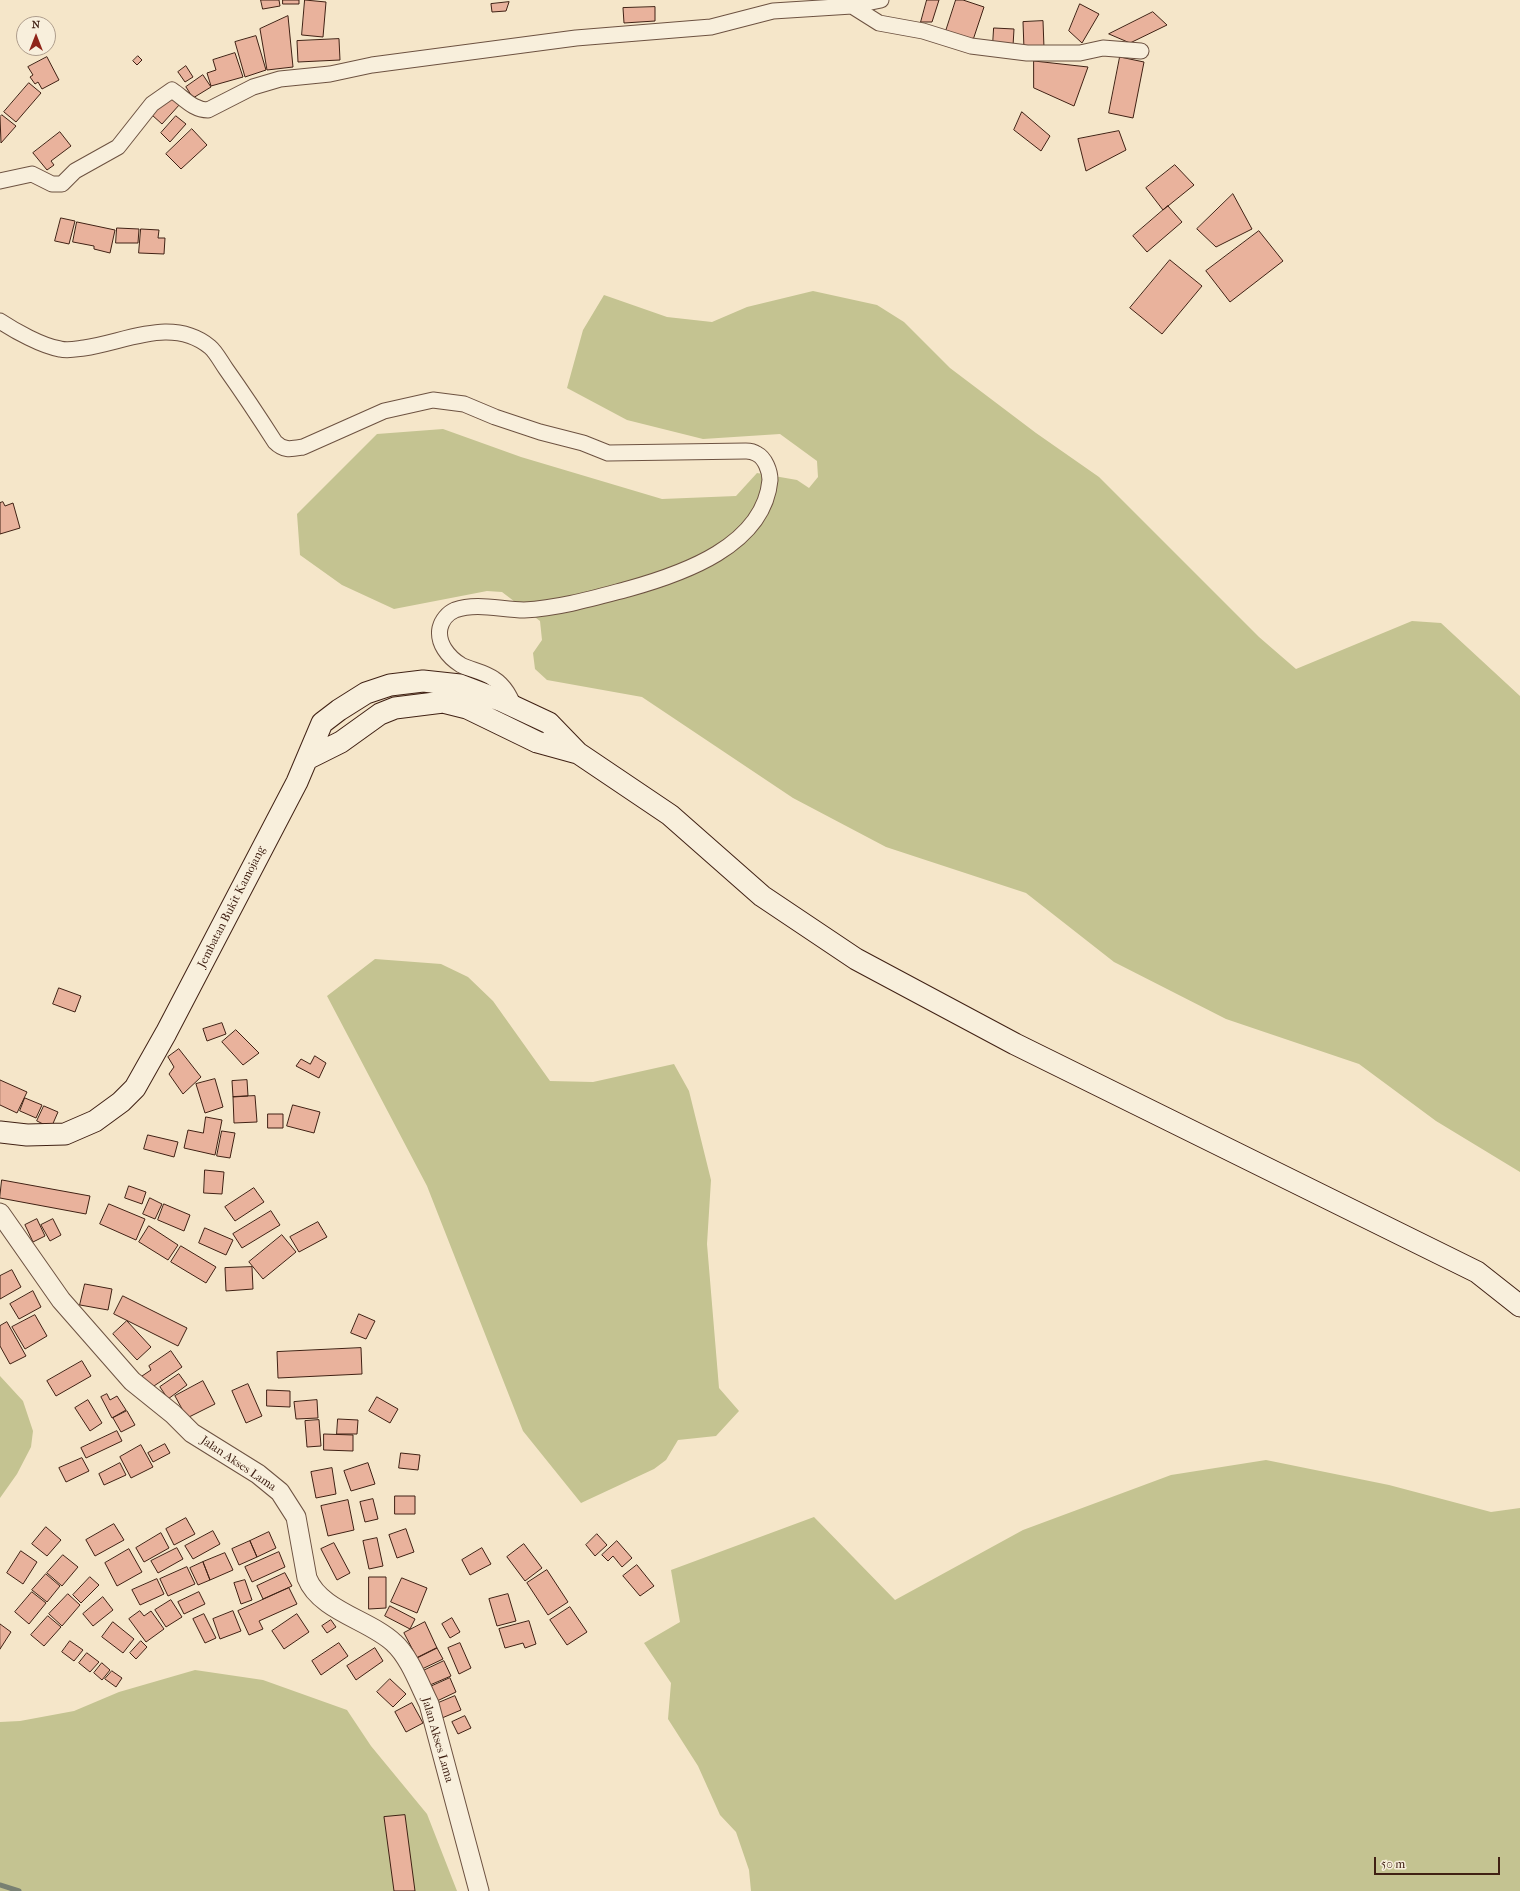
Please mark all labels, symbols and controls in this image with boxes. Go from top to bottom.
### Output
north arrow [16,16,56,56]
text: N [32,18,40,31]
street label: Jembatan Bukit Kamojang [195,844,269,970]
street label: Jalan Akses Lama [198,1433,278,1495]
street label: Jalan Akses Lama [418,1696,456,1784]
scale bar [1376,1849,1502,1875]
text: 50 m [1381,1857,1405,1871]

